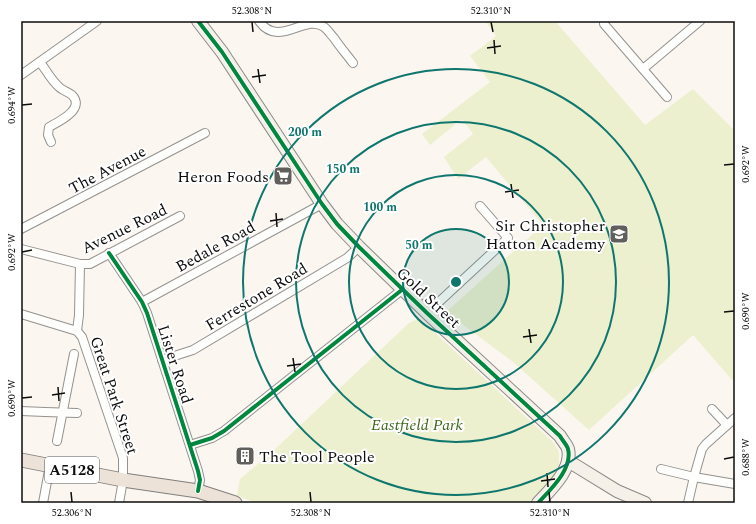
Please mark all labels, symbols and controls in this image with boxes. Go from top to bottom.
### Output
text: 52.308°N [232,3,272,19]
text: 52.310°N [471,3,511,19]
text: 0.694°W [4,86,20,124]
text: 200 m [288,123,322,142]
street label: The Avenue [64,139,150,200]
text: 0.692°W [738,145,754,183]
text: 150 m [326,160,360,179]
place label: Heron Foods [177,165,269,189]
supermarket icon: Heron Foods [272,165,294,187]
street label: Avenue Road [77,198,171,260]
text: 100 m [363,198,397,217]
place label: Sir Christopher Hatton Academy [486,214,606,256]
street label: Bedale Road [171,215,260,279]
school or university icon: Sir Christopher Hatton Academy [608,223,630,245]
text: 0.692°W [4,233,20,271]
text: 50 m [405,236,433,255]
street label: Ferrestone Road [201,257,312,337]
street label: Gold Street [391,261,466,334]
centre of rings [449,275,463,289]
text: 0.690°W [738,292,754,330]
street label: Lister Road [151,322,199,407]
street label: Great Park Street [84,333,145,458]
text: 0.690°W [4,379,20,417]
park label: Eastfield Park [371,413,464,437]
text: 0.688°W [738,438,754,476]
building icon: The Tool People [234,445,256,467]
place label: The Tool People [259,445,375,469]
road number: A5128 [45,457,99,483]
text: 52.306°N [52,505,92,521]
text: 52.308°N [291,505,331,521]
text: 52.310°N [530,505,570,521]

